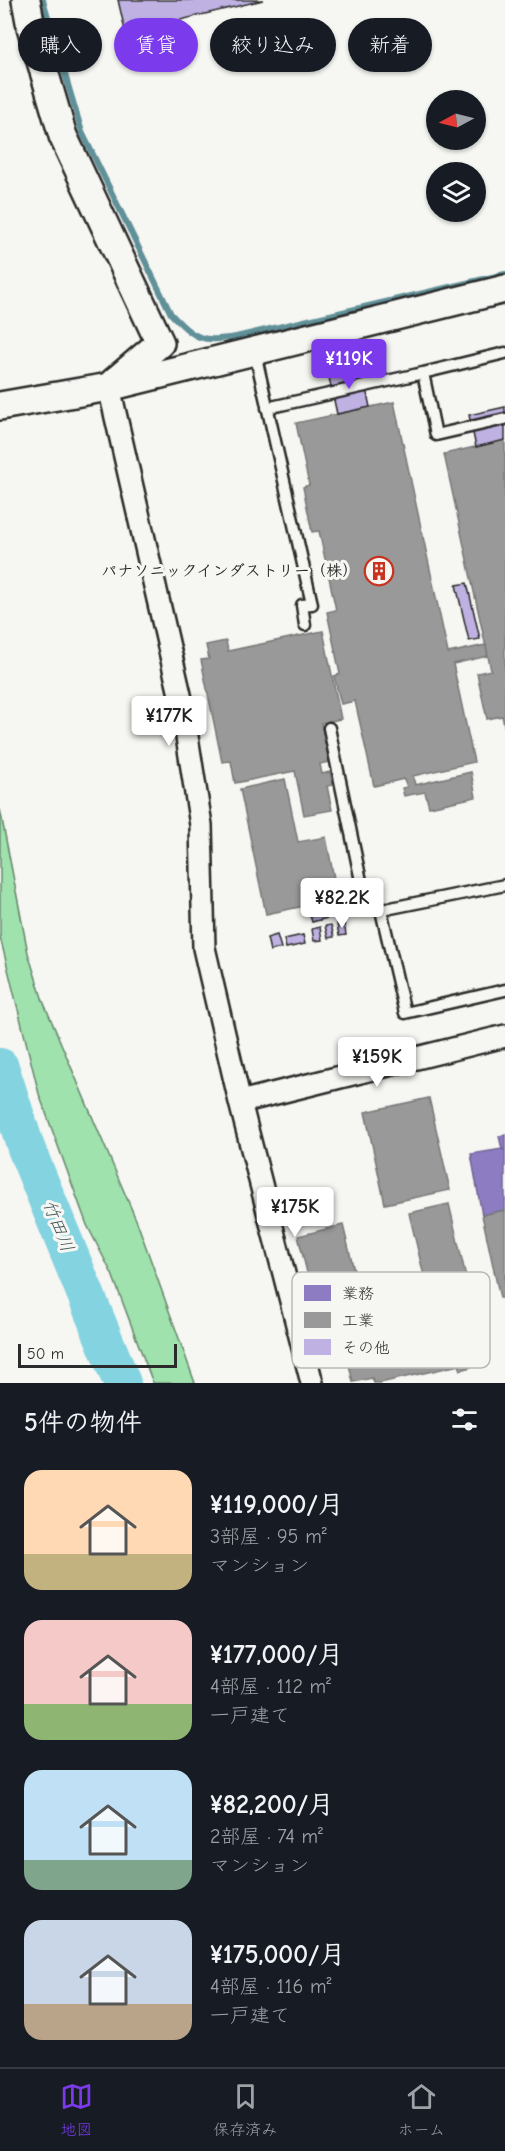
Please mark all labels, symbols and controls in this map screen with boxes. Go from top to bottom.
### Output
chip: 購入 [18,18,102,72]
chip: 賃貸 [114,18,198,72]
chip: 絞り込み [210,18,336,72]
chip: 新着 [348,18,432,72]
north arrow [426,90,486,150]
map controls [426,90,486,222]
button: layers [426,162,486,222]
pin: ¥119K [307,339,391,390]
text: ¥119K [325,347,373,370]
building icon: パナソニックインダストリー（株） [363,555,395,587]
place label: パナソニックインダストリー（株） [101,562,358,580]
pin: ¥177K [127,696,211,747]
text: ¥177K [146,704,192,727]
pin: ¥82.2K [293,878,391,929]
text: ¥82.2K [315,886,369,909]
pin: ¥159K [335,1037,419,1088]
text: ¥159K [352,1045,402,1068]
pin: ¥175K [253,1187,337,1238]
text: ¥175K [271,1195,319,1218]
water label: 竹田川 [38,1197,78,1255]
legend [292,1272,490,1368]
text: 業務 [342,1285,374,1303]
text: 工業 [342,1312,374,1330]
text: その他 [342,1339,390,1357]
scale bar [18,1341,177,1368]
text: 50 m [27,1345,64,1363]
icon: filters [448,1403,481,1436]
text: 5件の物件 [24,1408,142,1438]
text: ¥119,000/月 [210,1490,344,1520]
icon: home [72,1494,144,1566]
text: 3部屋 · 95 m² [210,1525,327,1548]
text: マンション [210,1554,309,1577]
text: ¥177,000/月 [210,1640,343,1670]
icon: home [72,1644,144,1716]
text: 4部屋 · 112 m² [210,1675,331,1698]
text: 一戸建て [210,1704,290,1727]
text: ¥82,200/月 [210,1790,334,1820]
icon: home [72,1794,144,1866]
text: 2部屋 · 74 m² [210,1825,323,1848]
text: マンション [210,1854,309,1877]
text: ¥175,000/月 [210,1940,346,1970]
icon: home [72,1944,144,2016]
text: 4部屋 · 116 m² [210,1975,331,1998]
text: 一戸建て [210,2004,290,2027]
tab: 地図 [60,2080,93,2140]
tab: 保存済み [213,2080,277,2140]
tab: ホーム [398,2080,445,2140]

